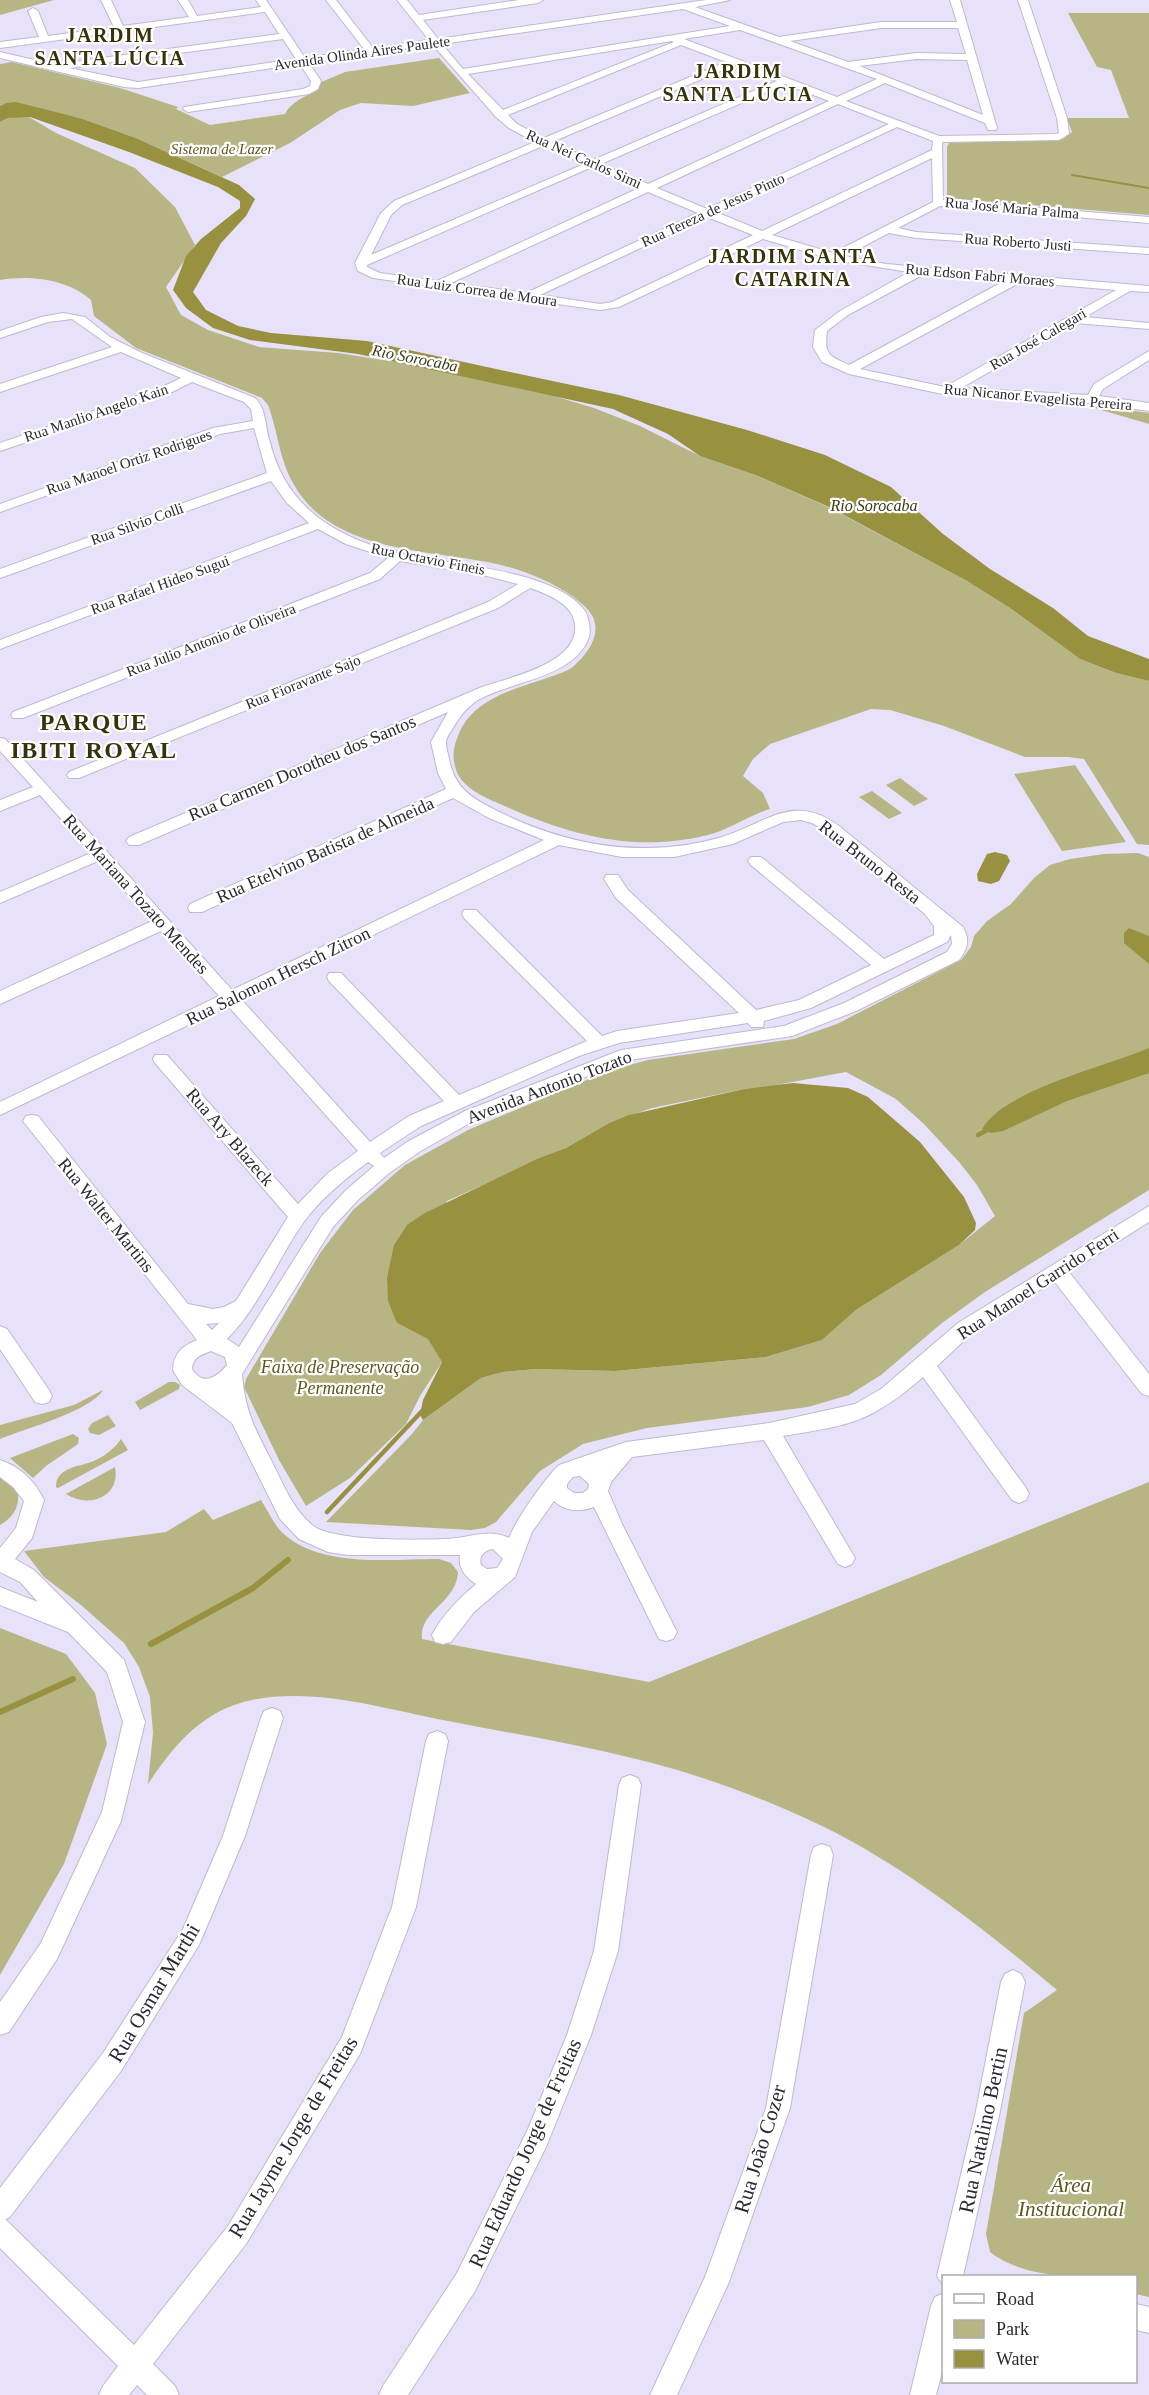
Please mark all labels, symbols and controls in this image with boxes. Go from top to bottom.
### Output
district label: JARDIM SANTA LÚCIA [34,24,186,69]
street label: Avenida Olinda Aires Paulete [273,33,451,73]
district label: JARDIM SANTA LÚCIA [662,60,814,105]
street label: Rua Nei Carlos Simi [524,126,644,192]
park label: Sistema de Lazer [171,141,273,157]
street label: Rua Tereza de Jesus Pinto [639,170,787,250]
street label: Rua José Maria Palma [944,194,1080,222]
street label: Rua Roberto Justi [964,230,1072,254]
district label: JARDIM SANTA CATARINA [708,245,878,290]
street label: Rua Edson Fabri Moraes [905,261,1055,290]
street label: Rua Luiz Correa de Moura [396,271,558,309]
street label: Rua José Calegari [987,305,1089,373]
water label: Rio Sorocaba [370,341,459,375]
street label: Rua Manlio Angelo Kain [22,381,171,445]
street label: Rua Nicanor Evagelista Pereira [943,381,1133,413]
street label: Rua Manoel Ortiz Rodrigues [44,426,214,498]
water label: Rio Sorocaba [830,497,917,514]
street label: Rua Silvio Colli [88,500,186,548]
street label: Rua Octavio Fineis [370,540,487,578]
street label: Rua Rafael Hideo Sugui [89,552,231,618]
street label: Rua Julio Antonio de Oliveira [124,600,298,680]
street label: Rua Fioravante Sajo [243,652,363,712]
district label: PARQUE IBITI ROYAL [10,709,178,763]
street label: Rua Carmen Dorotheu dos Santos [185,711,419,825]
street label: Rua Etelvino Batista de Almeida [213,793,437,907]
street label: Rua Mariana Tozato Mendes [59,810,213,978]
street label: Rua Bruno Resta [815,816,925,908]
street label: Rua Salomon Hersch Zitron [183,923,373,1029]
street label: Avenida Antonio Tozato [464,1046,634,1128]
street label: Rua Ary Blazeck [182,1084,278,1190]
street label: Rua Walter Martins [54,1154,158,1276]
street label: Rua Manoel Garrido Ferri [954,1224,1122,1344]
park label: Faixa de Preservação Permanente [260,1357,419,1398]
street label: Rua Osmar Marthi [103,1919,205,2067]
street label: Rua Jayme Jorge de Freitas [223,2032,363,2242]
street label: Rua Eduardo Jorge de Freitas [464,2035,586,2271]
street label: Rua Natalino Bertin [954,2044,1012,2215]
street label: Rua João Cozer [729,2082,791,2216]
park label: Área Institucional [1017,2173,1124,2221]
legend [942,2275,1137,2383]
text: Road [996,2289,1034,2309]
text: Park [996,2319,1029,2339]
text: Water [996,2349,1039,2369]

